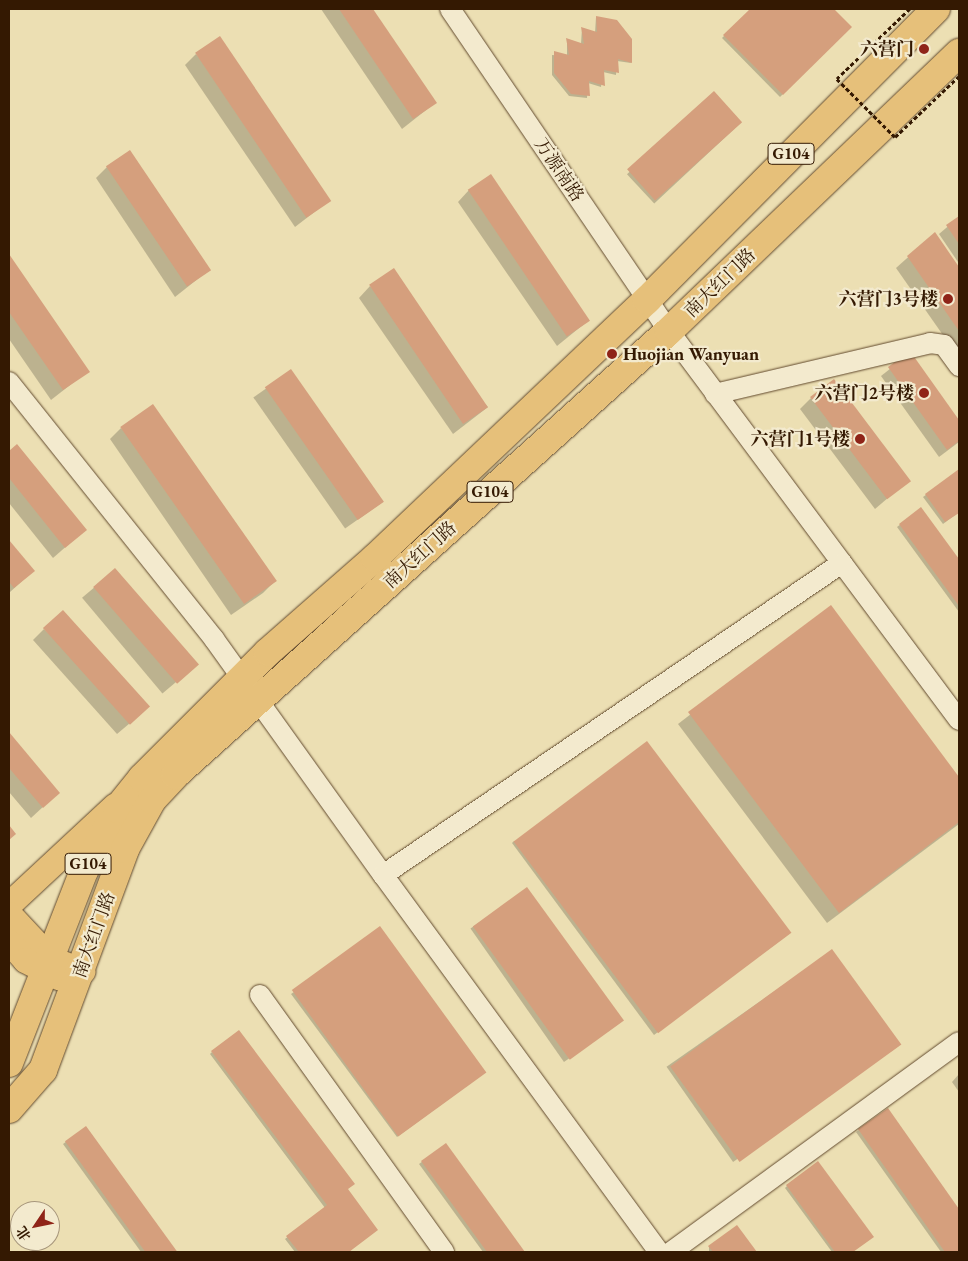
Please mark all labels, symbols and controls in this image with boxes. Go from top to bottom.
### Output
place label: 六营门 [860,38,914,60]
marker: 六营门 [918,43,930,55]
street label: 万源南路 [530,134,588,206]
road number: G104 [767,140,815,168]
street label: 南大红门路 [680,244,760,322]
place label: 六营门3号楼 [838,288,938,310]
marker: 六营门3号楼 [942,293,954,305]
place label: Huojian Wanyuan [623,343,759,365]
marker: Huojian Wanyuan [605,347,619,361]
place label: 六营门2号楼 [814,382,914,404]
marker: 六营门2号楼 [918,387,930,399]
place label: 六营门1号楼 [750,428,850,450]
marker: 六营门1号楼 [854,433,866,445]
road number: G104 [466,478,514,506]
street label: 南大红门路 [379,517,461,593]
road number: G104 [64,851,112,878]
street label: 南大红门路 [68,889,120,981]
north arrow [10,1201,60,1251]
text: 北 [12,1223,35,1245]

